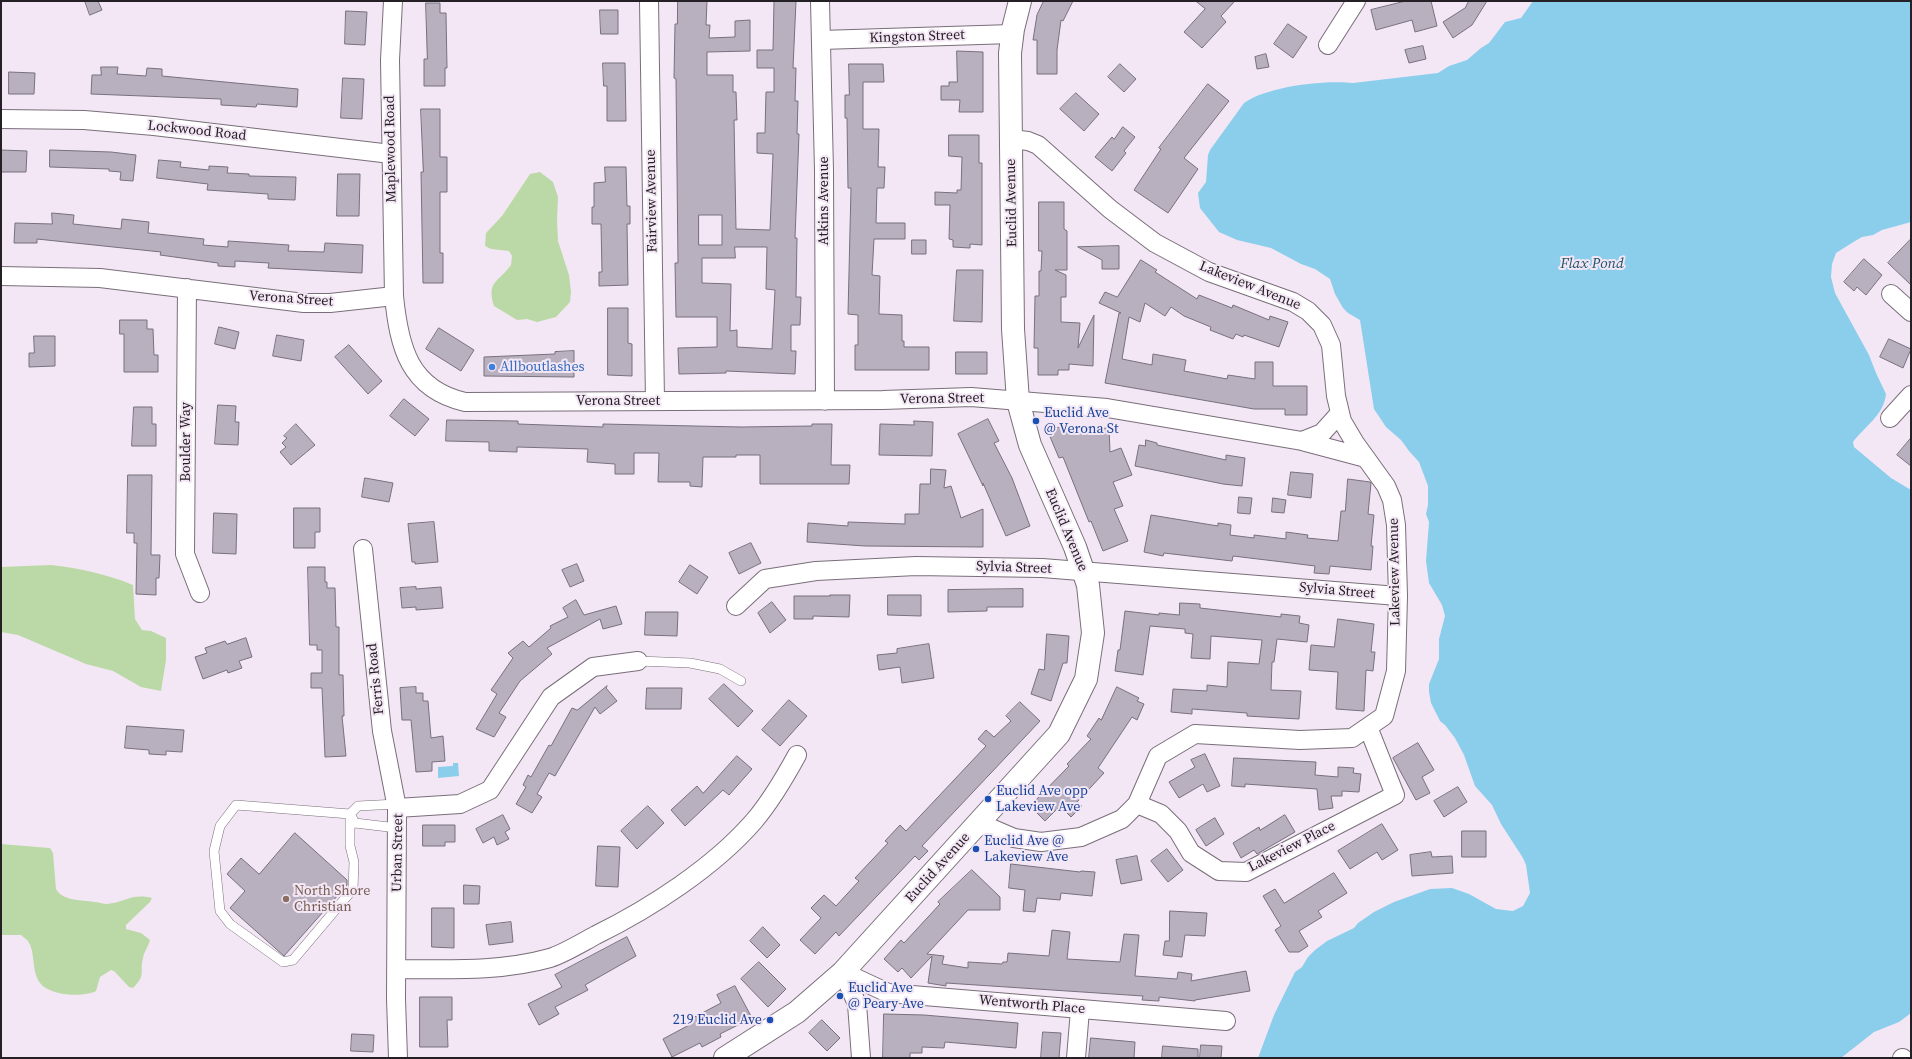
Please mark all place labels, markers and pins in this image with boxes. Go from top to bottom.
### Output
place label: Allboutlashes [500,359,585,375]
marker: Allboutlashes [487,362,497,372]
place label: Euclid Ave @ Verona St [1044,405,1118,438]
marker: Euclid Ave @ Verona St [1031,416,1041,426]
place label: Euclid Ave opp Lakeview Ave [996,783,1088,816]
marker: Euclid Ave opp Lakeview Ave [983,794,993,804]
place label: Euclid Ave @ Lakeview Ave [984,833,1068,866]
marker: Euclid Ave @ Lakeview Ave [971,844,981,854]
place label: North Shore Christian [294,883,370,916]
marker: North Shore Christian [281,894,291,904]
place label: Euclid Ave @ Peary Ave [848,980,924,1012]
marker: Euclid Ave @ Peary Ave [835,991,845,1001]
place label: 219 Euclid Ave [673,1012,762,1028]
marker: 219 Euclid Ave [765,1015,775,1025]

